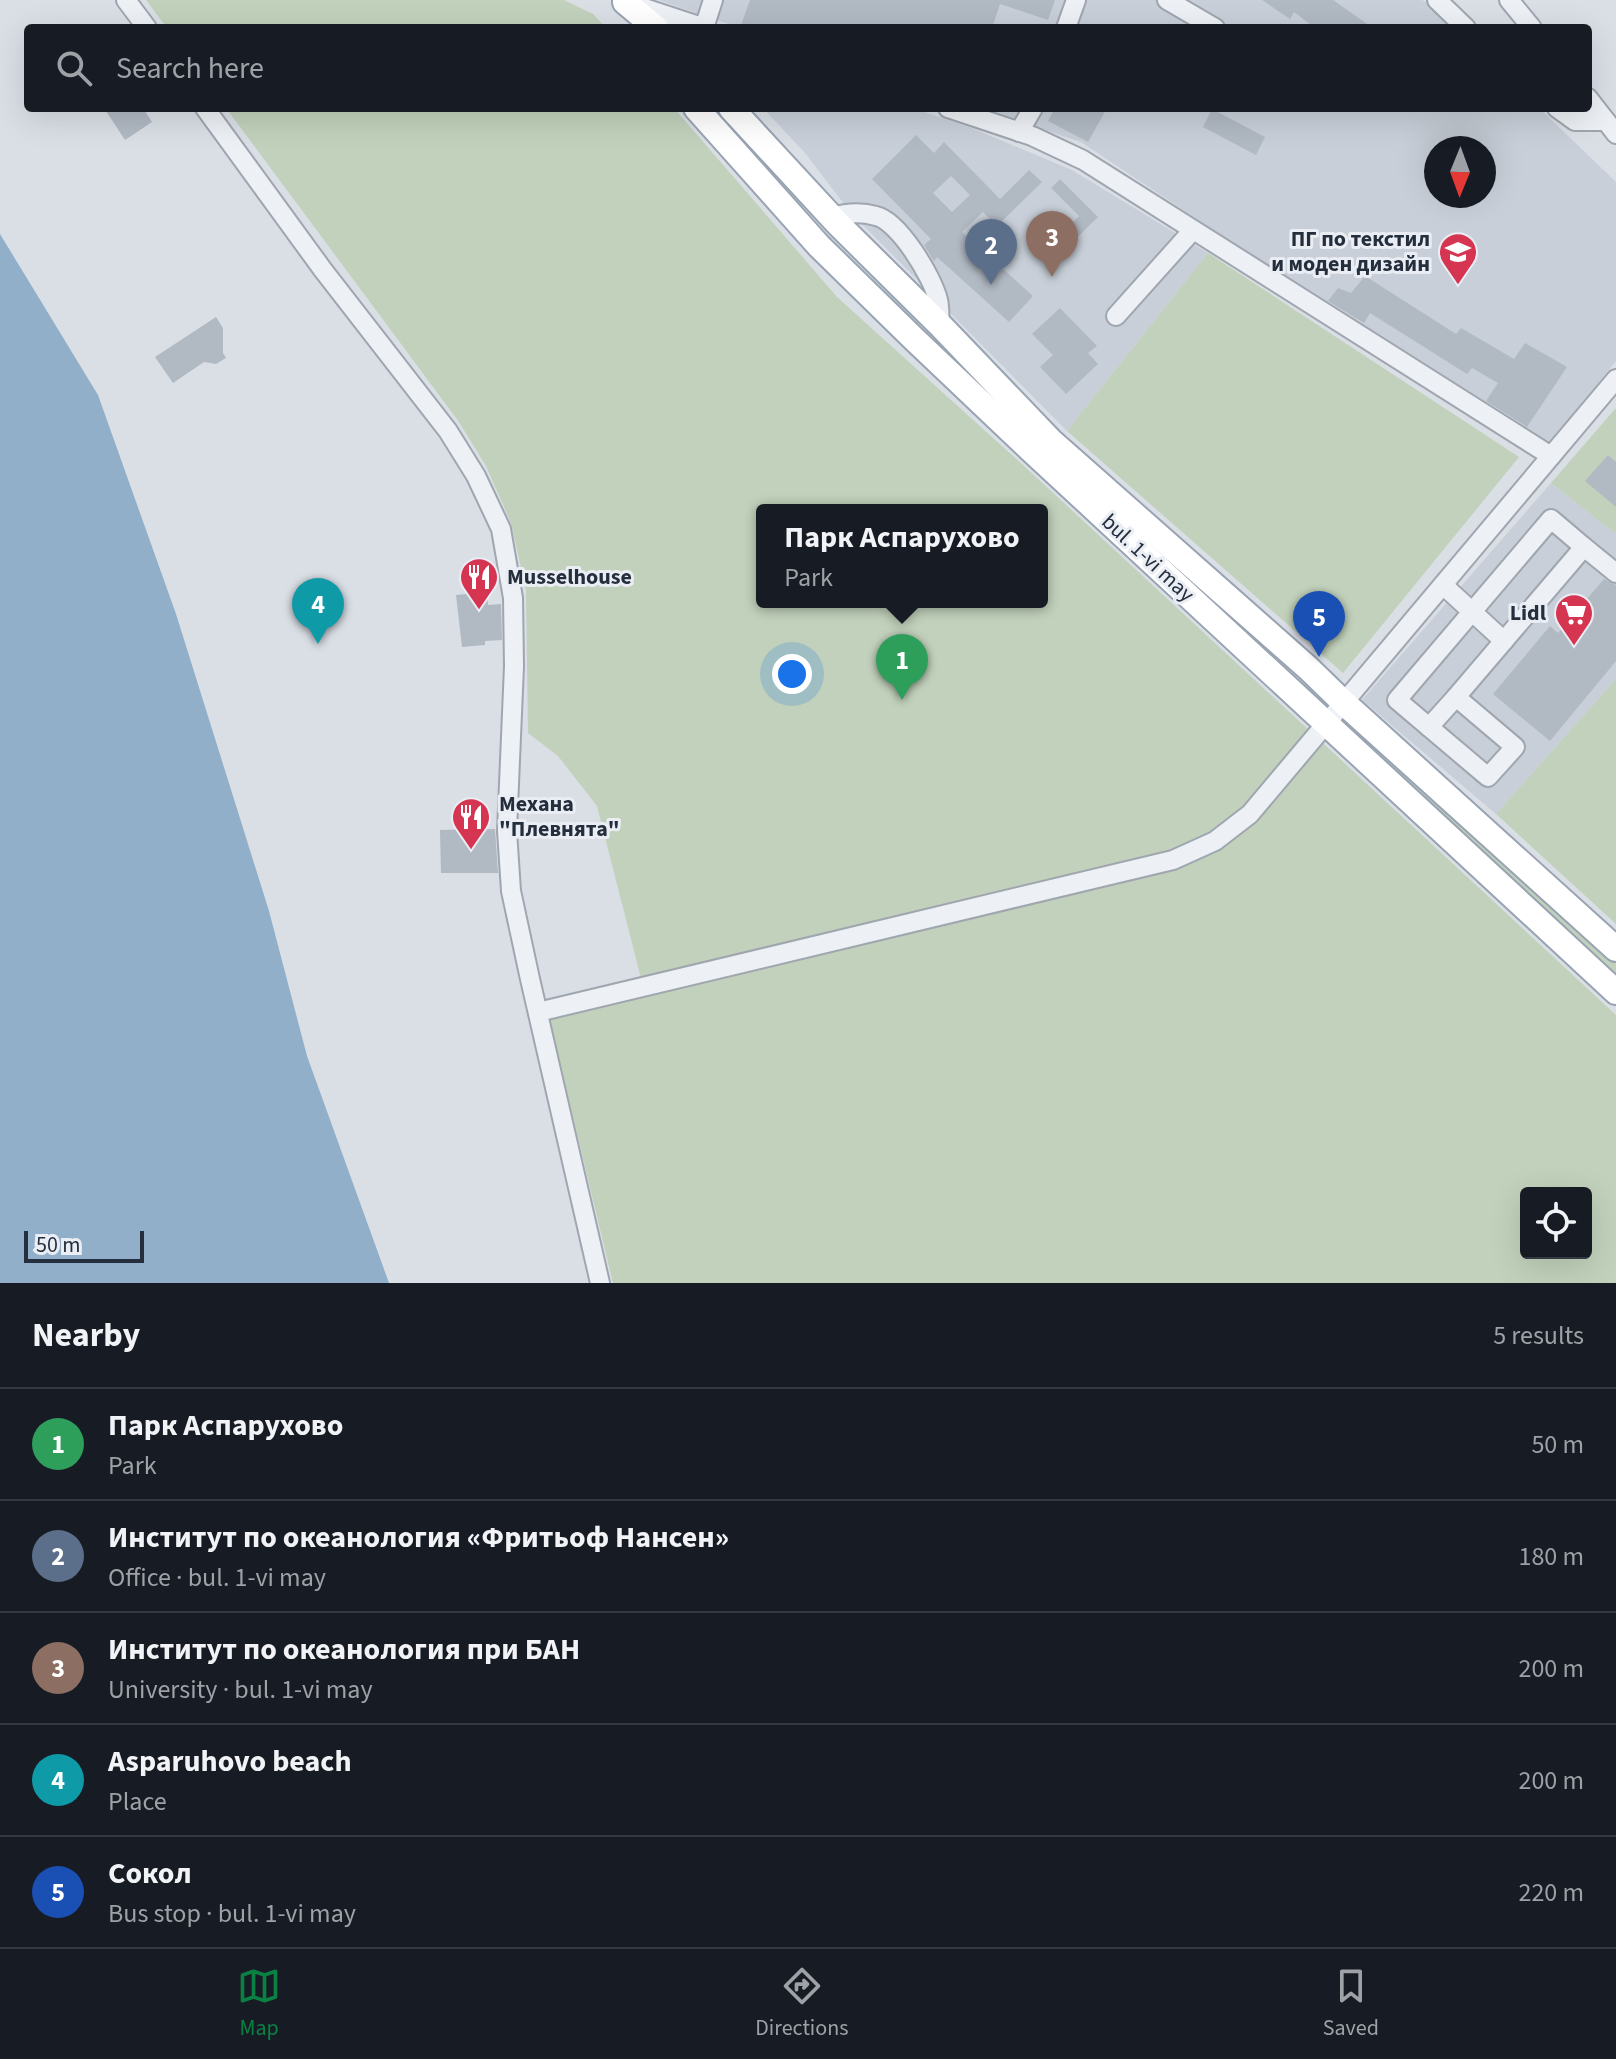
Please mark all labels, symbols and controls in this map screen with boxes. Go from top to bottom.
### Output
search box [24,24,1592,112]
icon: search [52,46,96,90]
text: Search here [116,47,264,90]
north arrow [1424,136,1496,208]
pin: 3 [1026,211,1078,277]
pin: 2 [965,219,1017,285]
place label: ПГ по текстил и моден дизайн [1271,223,1430,280]
school or university icon: ПГ по текстил и моден дизайн [1437,231,1479,286]
popup [756,504,1048,608]
street label: bul. 1-vi may [1094,506,1202,610]
text: Парк Аспарухово [784,516,1020,559]
restaurant icon: Musselhouse [458,556,500,611]
text: Park [784,559,833,596]
place label: Musselhouse [507,561,632,593]
pin: 4 [292,578,344,644]
pin: 5 [1293,591,1345,657]
supermarket icon: Lidl [1553,592,1595,647]
place label: Lidl [1510,597,1547,629]
pin: 1 [876,634,928,700]
your location [772,654,812,694]
place label: Механа "Плевнята" [499,788,620,845]
restaurant icon: Механа "Плевнята" [450,796,492,851]
map controls [1520,1187,1592,1259]
button: locate [1520,1187,1592,1259]
scale bar [24,1227,144,1263]
text: 50 m [36,1229,81,1261]
text: Nearby [32,1311,140,1360]
text: 5 results [1493,1317,1584,1354]
text: Парк Аспарухово [108,1404,343,1447]
text: 1 [51,1426,65,1463]
text: 50 m [1531,1426,1584,1463]
text: Park [108,1447,157,1484]
text: Институт по океанология «Фритьоф Нансен» [108,1516,729,1559]
text: 2 [51,1538,65,1575]
text: 180 m [1518,1538,1584,1575]
text: Office · bul. 1-vi may [108,1559,326,1596]
text: Институт по океанология при БАН [108,1628,580,1671]
text: 3 [51,1650,65,1687]
text: 200 m [1518,1650,1584,1687]
text: University · bul. 1-vi may [108,1671,373,1708]
text: Asparuhovo beach [108,1740,352,1783]
text: 4 [51,1762,65,1799]
text: 200 m [1518,1762,1584,1799]
text: Place [108,1783,167,1820]
text: Сокол [108,1852,192,1895]
text: 5 [51,1874,65,1911]
text: 220 m [1518,1874,1584,1911]
text: Bus stop · bul. 1-vi may [108,1895,356,1932]
tab: Map [237,1964,281,2044]
tab: Directions [755,1964,848,2044]
tab: Saved [1323,1964,1379,2044]

